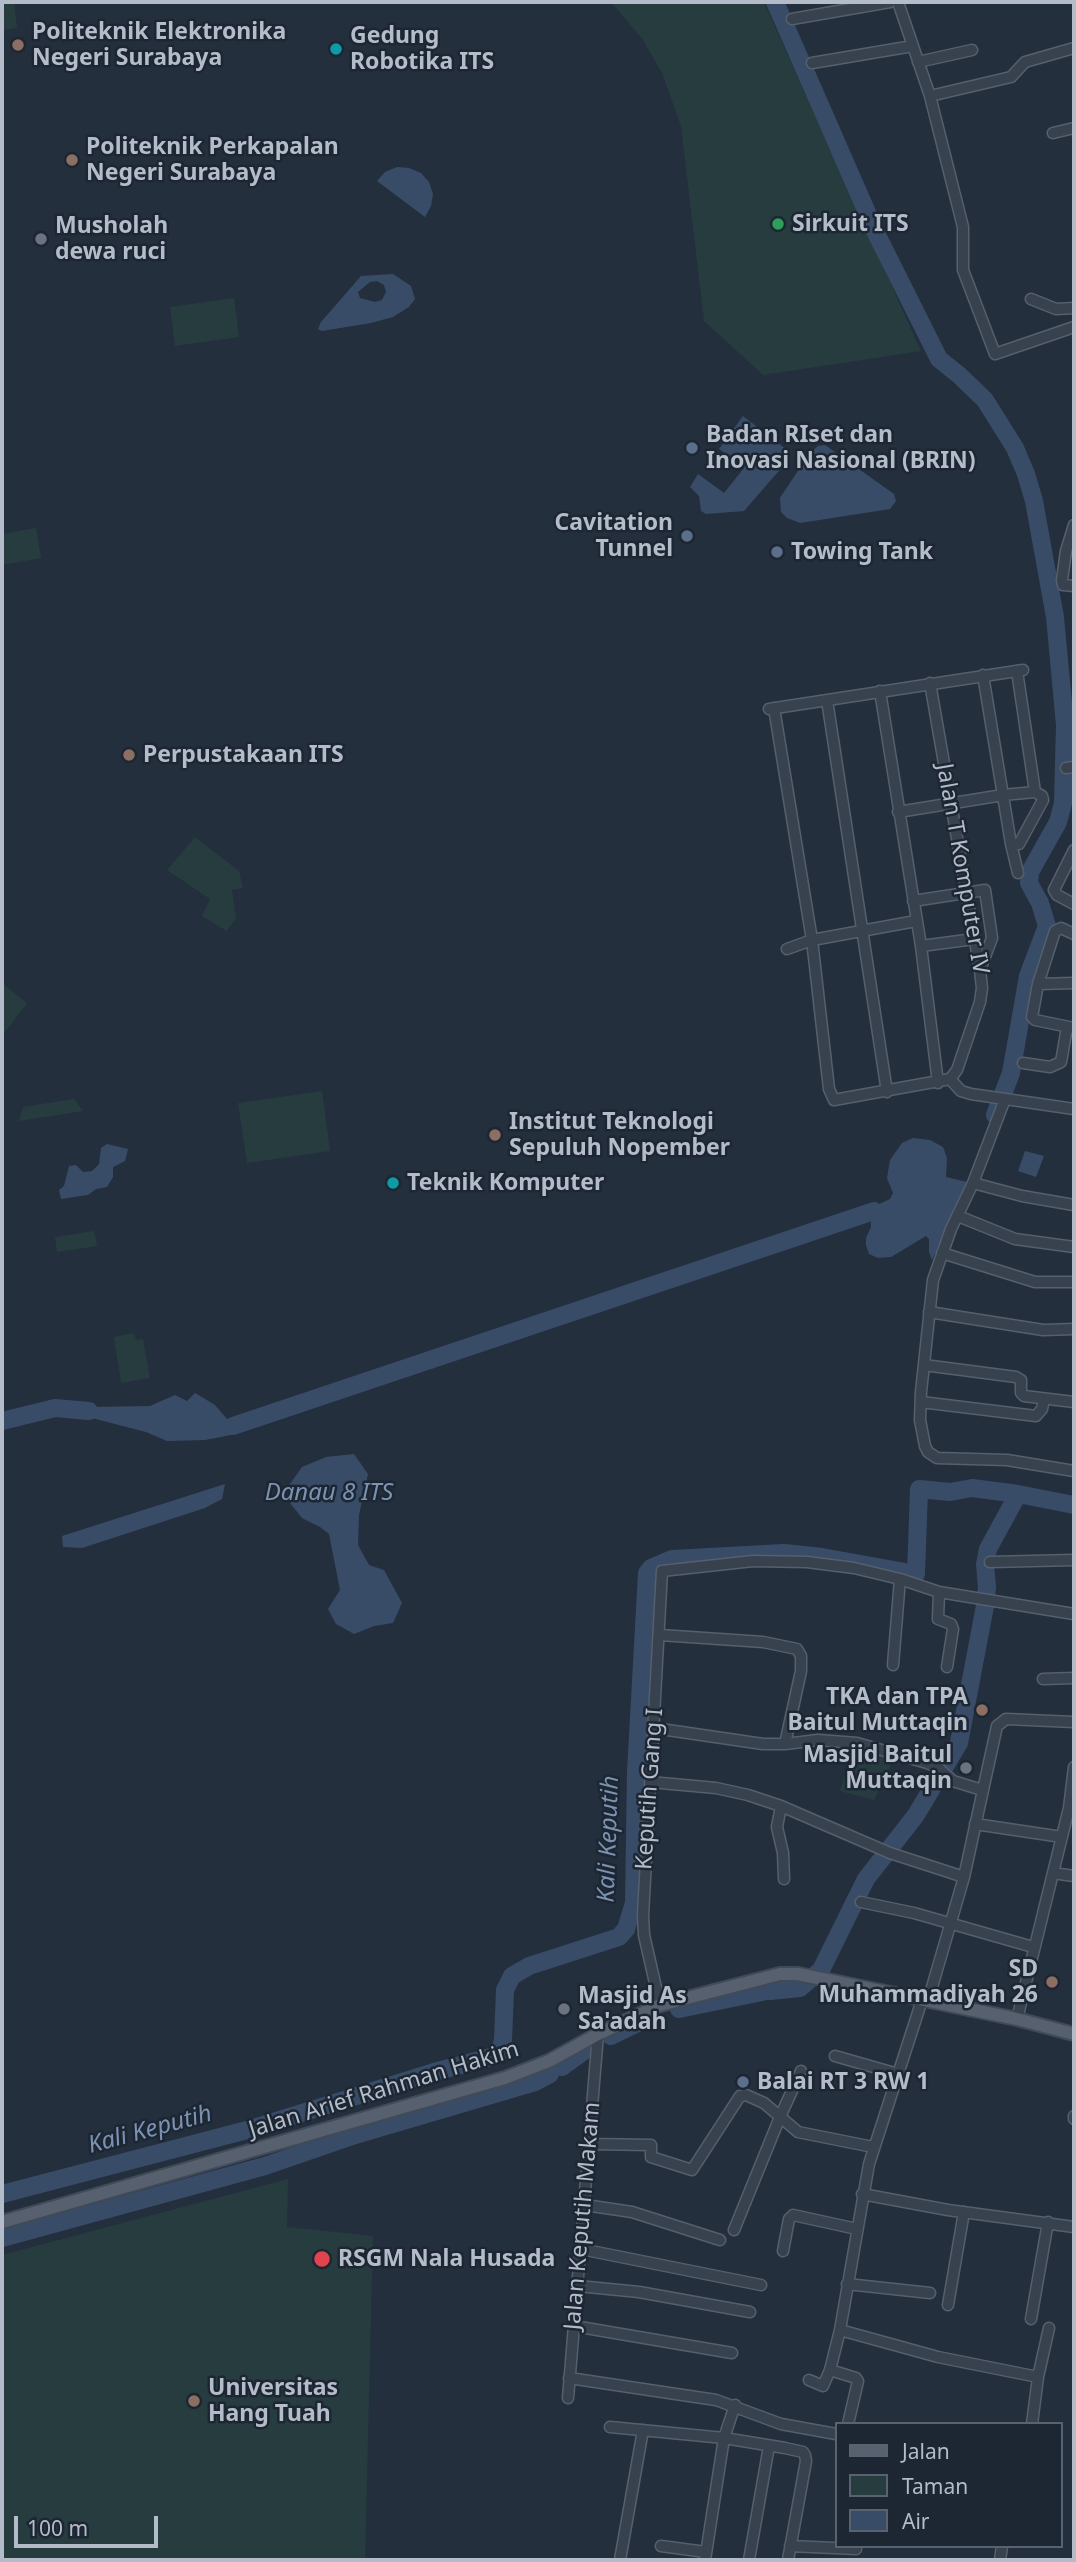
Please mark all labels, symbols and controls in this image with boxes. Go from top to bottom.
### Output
place label: Politeknik Elektronika Negeri Surabaya [32,18,286,72]
place label: Gedung Robotika ITS [350,22,494,76]
marker: Politeknik Elektronika Negeri Surabaya [10,37,26,53]
marker: Gedung Robotika ITS [328,41,344,57]
place label: Politeknik Perkapalan Negeri Surabaya [86,133,339,187]
marker: Politeknik Perkapalan Negeri Surabaya [64,152,80,168]
place label: Sirkuit ITS [792,210,909,238]
place label: Musholah dewa ruci [55,212,168,266]
marker: Sirkuit ITS [770,216,786,232]
marker: Musholah dewa ruci [33,231,49,247]
place label: Badan RIset dan Inovasi Nasional (BRIN) [706,421,976,475]
marker: Badan RIset dan Inovasi Nasional (BRIN) [684,440,700,456]
place label: Cavitation Tunnel [555,509,673,563]
marker: Cavitation Tunnel [679,528,695,544]
place label: Towing Tank [791,538,933,566]
marker: Towing Tank [769,544,785,560]
place label: Perpustakaan ITS [143,741,344,769]
marker: Perpustakaan ITS [121,747,137,763]
street label: Jalan T Komputer IV [930,762,994,976]
place label: Institut Teknologi Sepuluh Nopember [509,1108,730,1162]
marker: Institut Teknologi Sepuluh Nopember [487,1127,503,1143]
place label: Teknik Komputer [407,1169,604,1197]
marker: Teknik Komputer [385,1175,401,1191]
water label: Danau 8 ITS [265,1479,393,1507]
place label: TKA dan TPA Baitul Muttaqin [788,1683,968,1737]
marker: TKA dan TPA Baitul Muttaqin [974,1702,990,1718]
street label: Keputih Gang I [631,1707,669,1871]
place label: Masjid Baitul Muttaqin [803,1741,952,1795]
marker: Masjid Baitul Muttaqin [958,1760,974,1776]
water label: Kali Keputih [592,1775,626,1903]
place label: SD Muhammadiyah 26 [818,1955,1038,2009]
marker: SD Muhammadiyah 26 [1044,1974,1060,1990]
place label: Masjid As Sa'adah [578,1982,687,2036]
marker: Masjid As Sa'adah [556,2001,572,2017]
street label: Jalan Arief Rahman Hakim [246,2036,522,2144]
place label: Balai RT 3 RW 1 [757,2068,929,2096]
marker: Balai RT 3 RW 1 [735,2074,751,2090]
water label: Kali Keputih [85,2100,215,2160]
street label: Jalan Keputih Makam [559,2101,607,2331]
place label: RSGM Nala Husada [338,2245,555,2273]
marker: RSGM Nala Husada [312,2249,332,2269]
place label: Universitas Hang Tuah [208,2374,338,2428]
marker: Universitas Hang Tuah [186,2393,202,2409]
legend [834,2422,1062,2548]
text: Jalan [902,2437,950,2465]
text: Taman [902,2472,968,2500]
scale bar [18,2502,161,2546]
text: Air [902,2507,930,2535]
text: 100 m [27,2514,88,2542]

